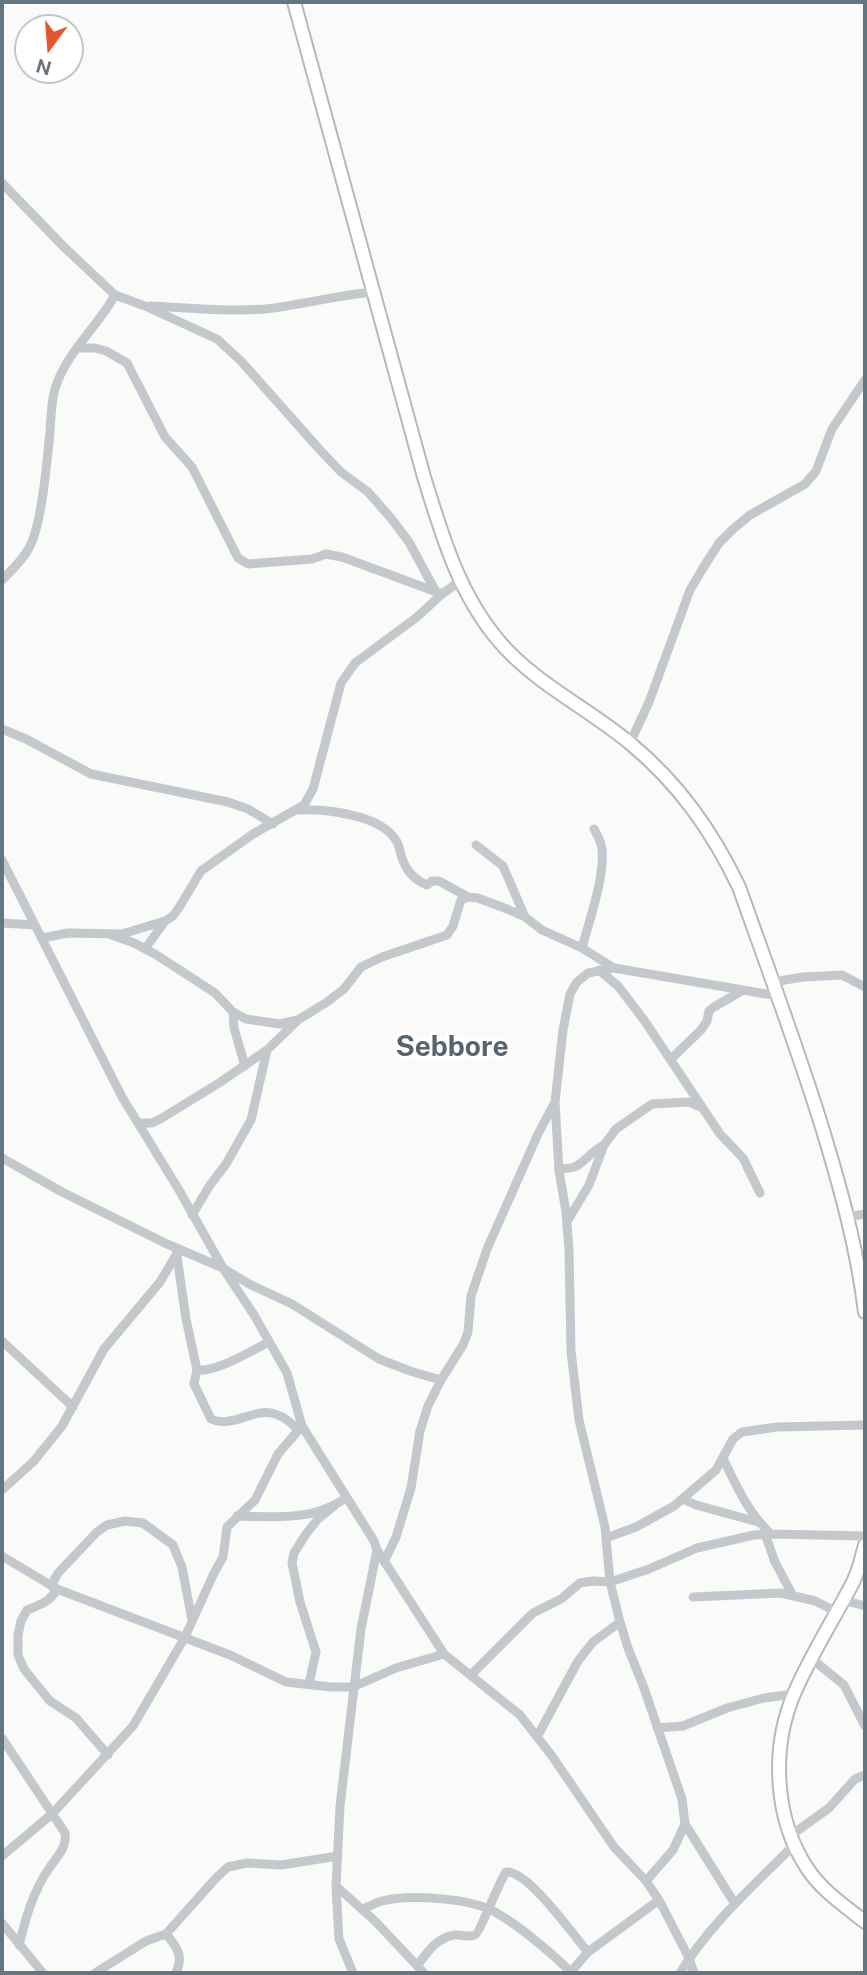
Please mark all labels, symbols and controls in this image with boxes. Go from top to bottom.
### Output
north arrow [14,14,84,84]
text: N [34,55,54,80]
district label: Sebbore [395,1030,509,1064]

